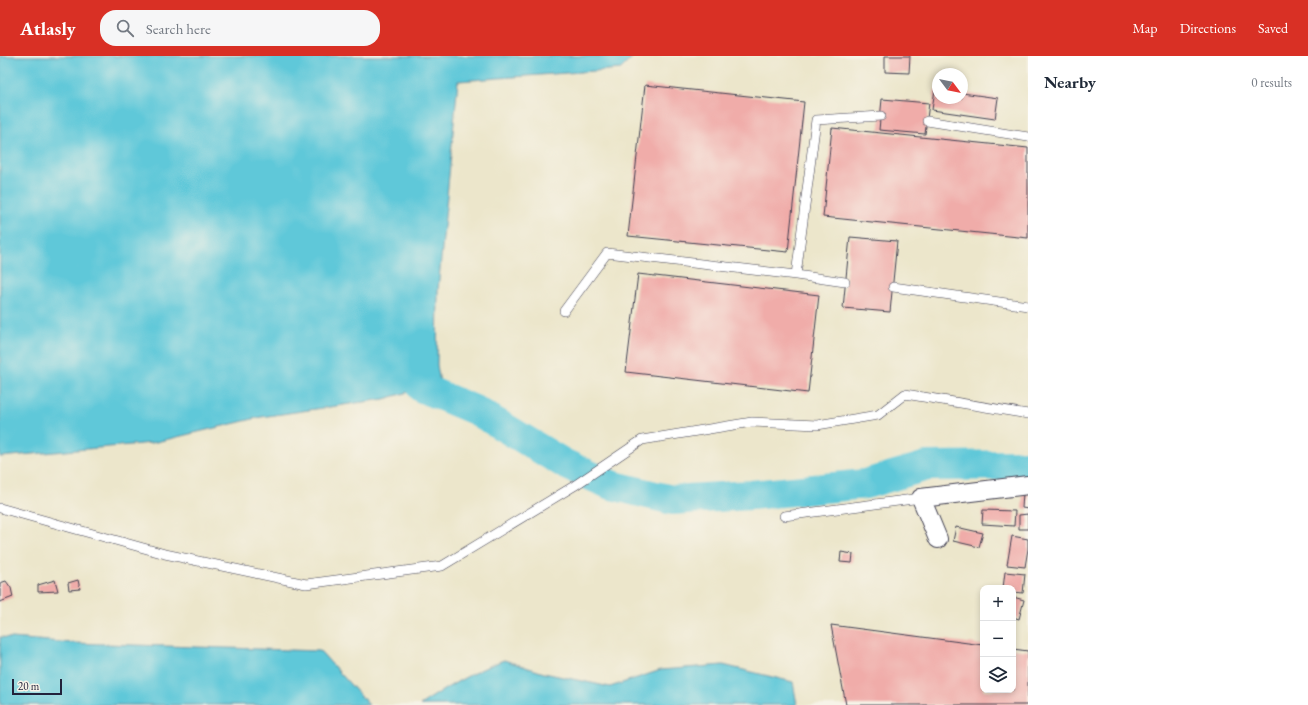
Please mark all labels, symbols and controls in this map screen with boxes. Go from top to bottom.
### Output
search box [100,10,380,46]
text: Atlasly [20,16,76,41]
icon: search [114,17,136,39]
text: Search here [146,19,211,38]
text: Map [1132,19,1158,37]
text: Directions [1180,19,1236,37]
text: Saved [1258,19,1288,37]
north arrow [932,68,968,104]
text: Nearby [1044,71,1096,93]
text: 0 results [1251,74,1292,91]
map controls [980,585,1016,693]
button: + [980,585,1016,621]
button: − [980,621,1016,657]
button: layers [980,657,1016,693]
scale bar [12,677,62,696]
text: 20 m [18,679,39,693]

